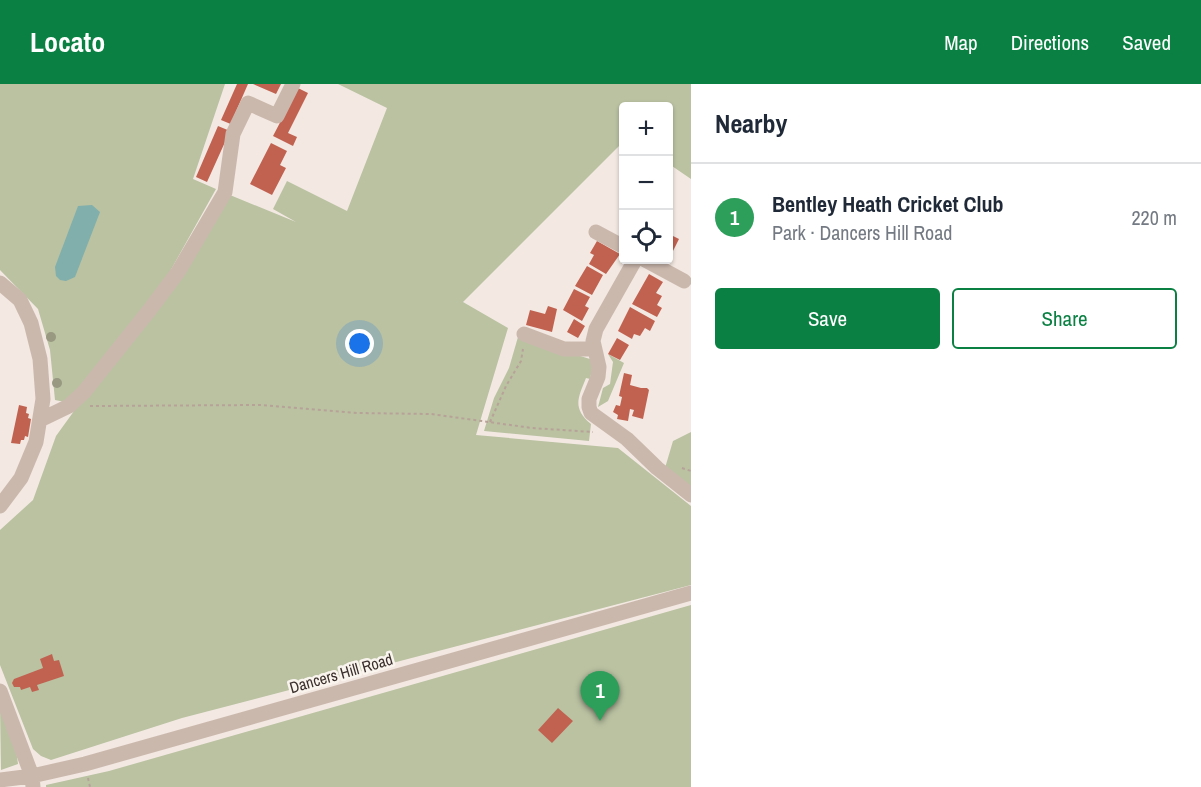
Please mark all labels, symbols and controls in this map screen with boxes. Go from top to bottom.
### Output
text: Locato [30,23,105,61]
text: Map [944,28,978,57]
text: Directions [1011,28,1089,57]
text: Saved [1122,28,1171,57]
map controls [619,102,673,264]
button: + [619,102,673,156]
text: Nearby [715,106,787,141]
button: − [619,156,673,210]
text: Bentley Heath Cricket Club [772,189,1004,219]
text: 1 [730,204,739,231]
text: 220 m [1131,204,1177,231]
button: locate [619,210,673,264]
text: Park · Dancers Hill Road [772,219,952,246]
button: Save [715,288,940,349]
button: Share [952,288,1177,349]
your location [345,329,374,358]
street label: Dancers Hill Road [287,648,395,698]
pin: 1 [580,672,620,721]

